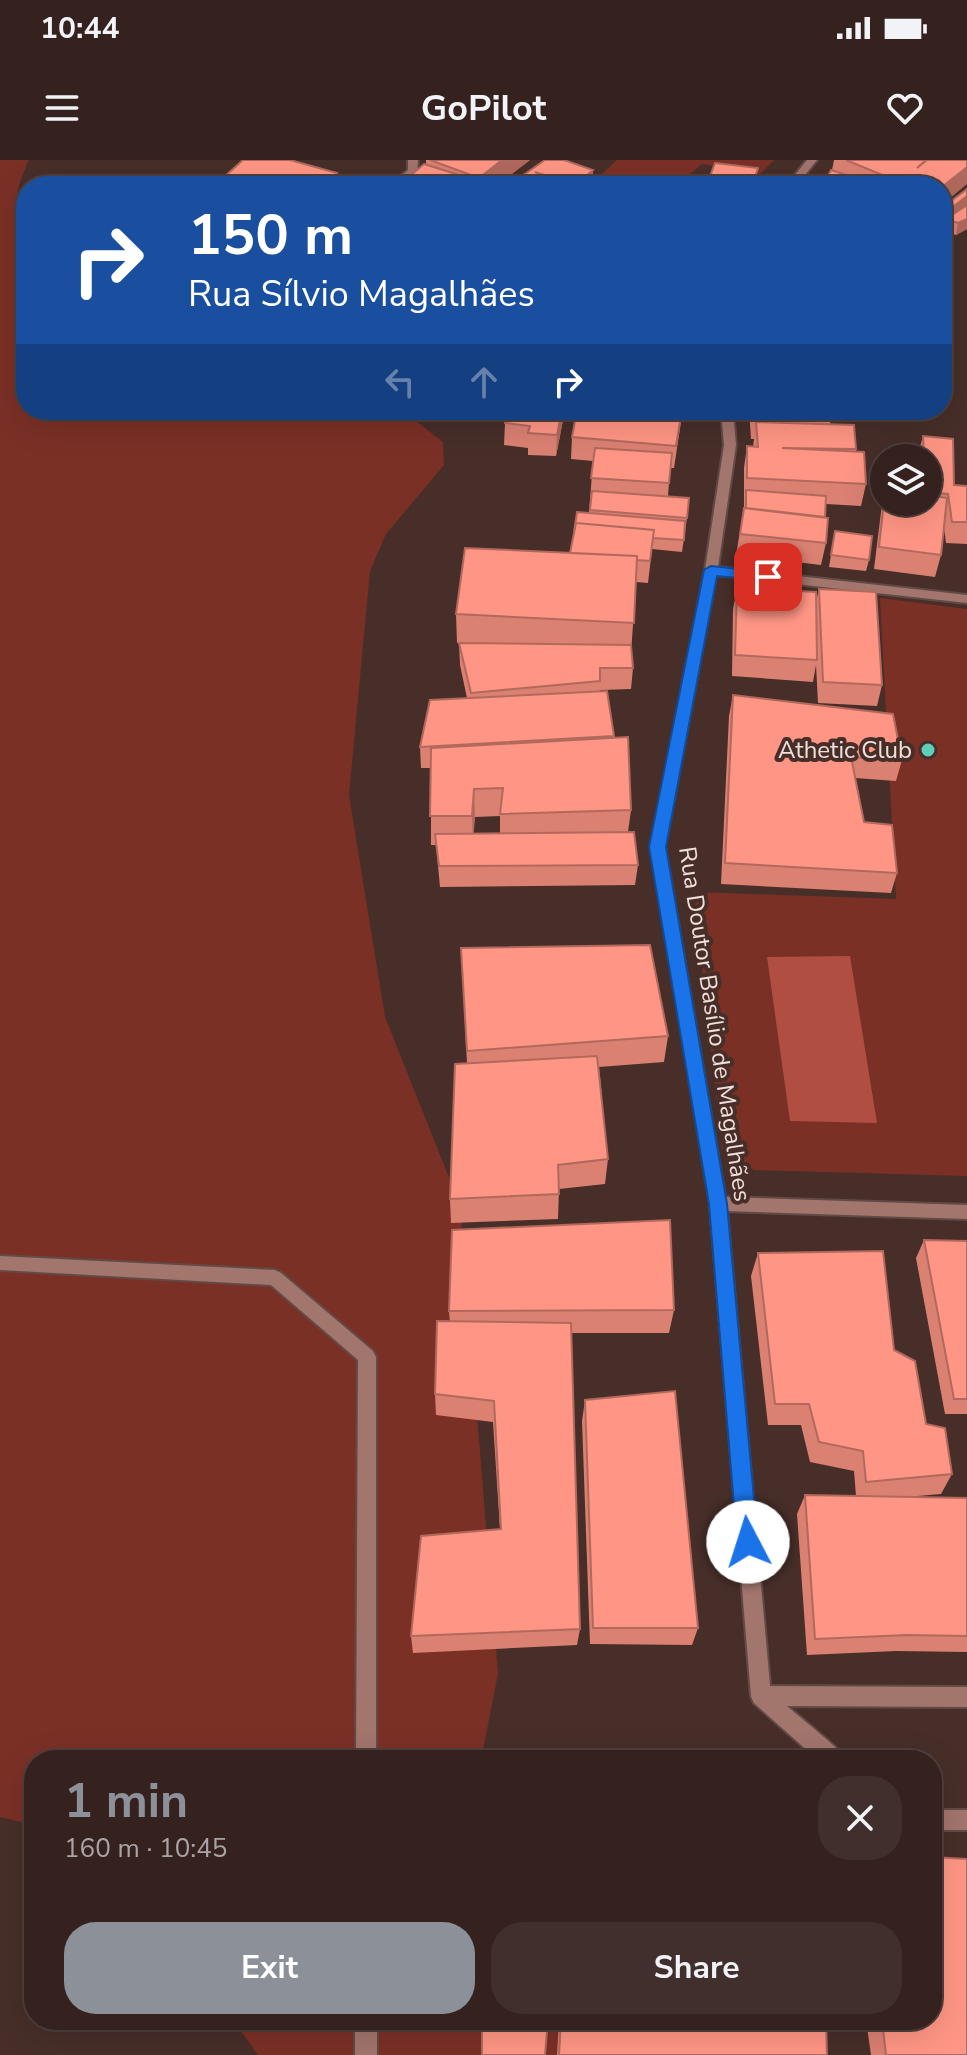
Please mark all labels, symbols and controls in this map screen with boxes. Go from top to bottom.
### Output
text: 10:44 [40,8,119,49]
text: GoPilot [421,84,546,133]
icon: menu [40,86,84,130]
icon: heart [883,86,927,130]
text: 150 m [188,197,353,274]
icon: right [56,208,160,312]
text: Rua Sílvio Magalhães [188,270,535,319]
icon: left [378,360,422,404]
icon: ahead [462,360,506,404]
icon: right [546,360,590,404]
map controls [870,444,942,516]
button: layers [870,444,942,516]
pin [734,543,802,611]
icon: arrive [746,555,790,599]
place label: Athetic Club [778,734,912,766]
marker: Athetic Club [919,741,937,759]
street label: Rua Doutor Basílio de Magalhães [671,844,759,1204]
position arrow [706,1500,790,1584]
text: 1 min [64,1768,188,1834]
button: close [818,1776,902,1860]
text: 160 m · 10:45 [64,1831,227,1866]
button: Exit [64,1922,475,2014]
button: Share [491,1922,902,2014]

